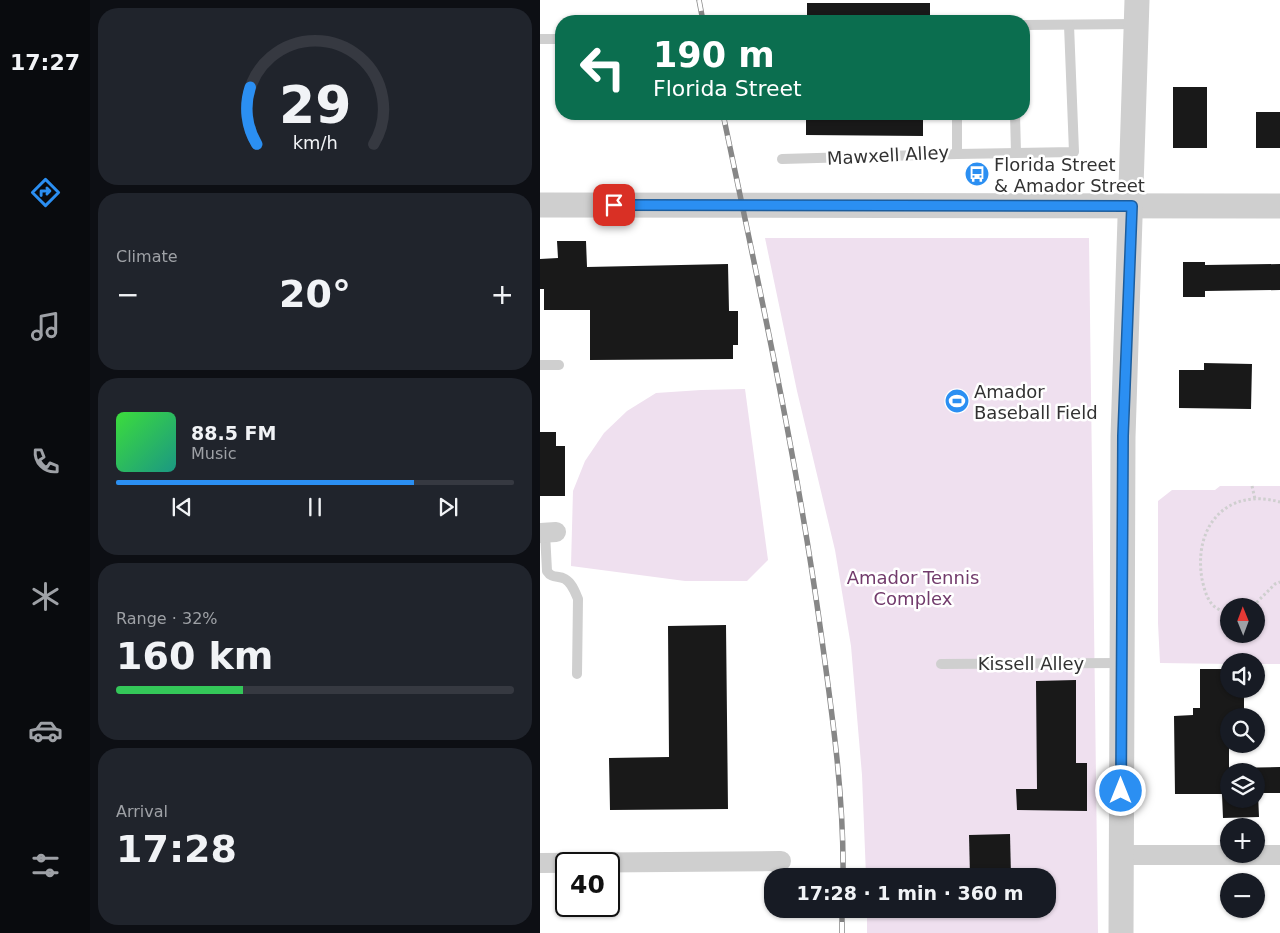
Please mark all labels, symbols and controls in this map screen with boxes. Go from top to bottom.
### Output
icon: left [570,35,635,100]
text: 190 m [653,35,775,75]
text: 17:27 [10,50,80,75]
text: 29 [279,75,351,135]
text: Florida Street [653,76,802,101]
text: km/h [292,132,338,153]
street label: Mawxell Alley [826,141,950,169]
place label: Florida Street & Amador Street [994,154,1145,196]
bus stop icon: Florida Street & Amador Street [964,161,990,187]
icon: directions [28,175,63,210]
pin [593,184,635,226]
icon: arrive [600,191,628,219]
text: Climate [116,247,178,266]
text: 20° [279,272,351,316]
text: − [116,278,139,311]
text: + [491,278,514,311]
icon: music [28,309,63,344]
place label: Amador Baseball Field [974,381,1098,423]
sports icon: Amador Baseball Field [944,388,970,414]
text: 88.5 FM [191,422,276,444]
icon: phone [28,444,63,479]
text: Music [191,444,237,463]
icon: previous [168,493,196,521]
icon: pause [301,493,329,521]
icon: next [434,493,462,521]
park label: Amador Tennis Complex [847,567,979,609]
icon: climate [28,579,63,614]
north arrow [1220,598,1265,642]
map controls [1220,598,1265,918]
text: Range · 32% [116,609,218,628]
text: 160 km [116,634,273,678]
street label: Kissell Alley [978,653,1085,674]
button: sound [1220,653,1265,698]
button: search [1220,708,1265,753]
icon: car [28,713,63,748]
button: layers [1220,763,1265,808]
position arrow [1094,764,1146,816]
text: Arrival [116,802,168,821]
button: + [1220,818,1265,863]
text: 17:28 [116,827,237,871]
icon: filters [28,848,63,883]
speed limit sign: 40 [555,852,620,917]
button: − [1220,873,1265,918]
text: 17:28 · 1 min · 360 m [796,882,1024,904]

